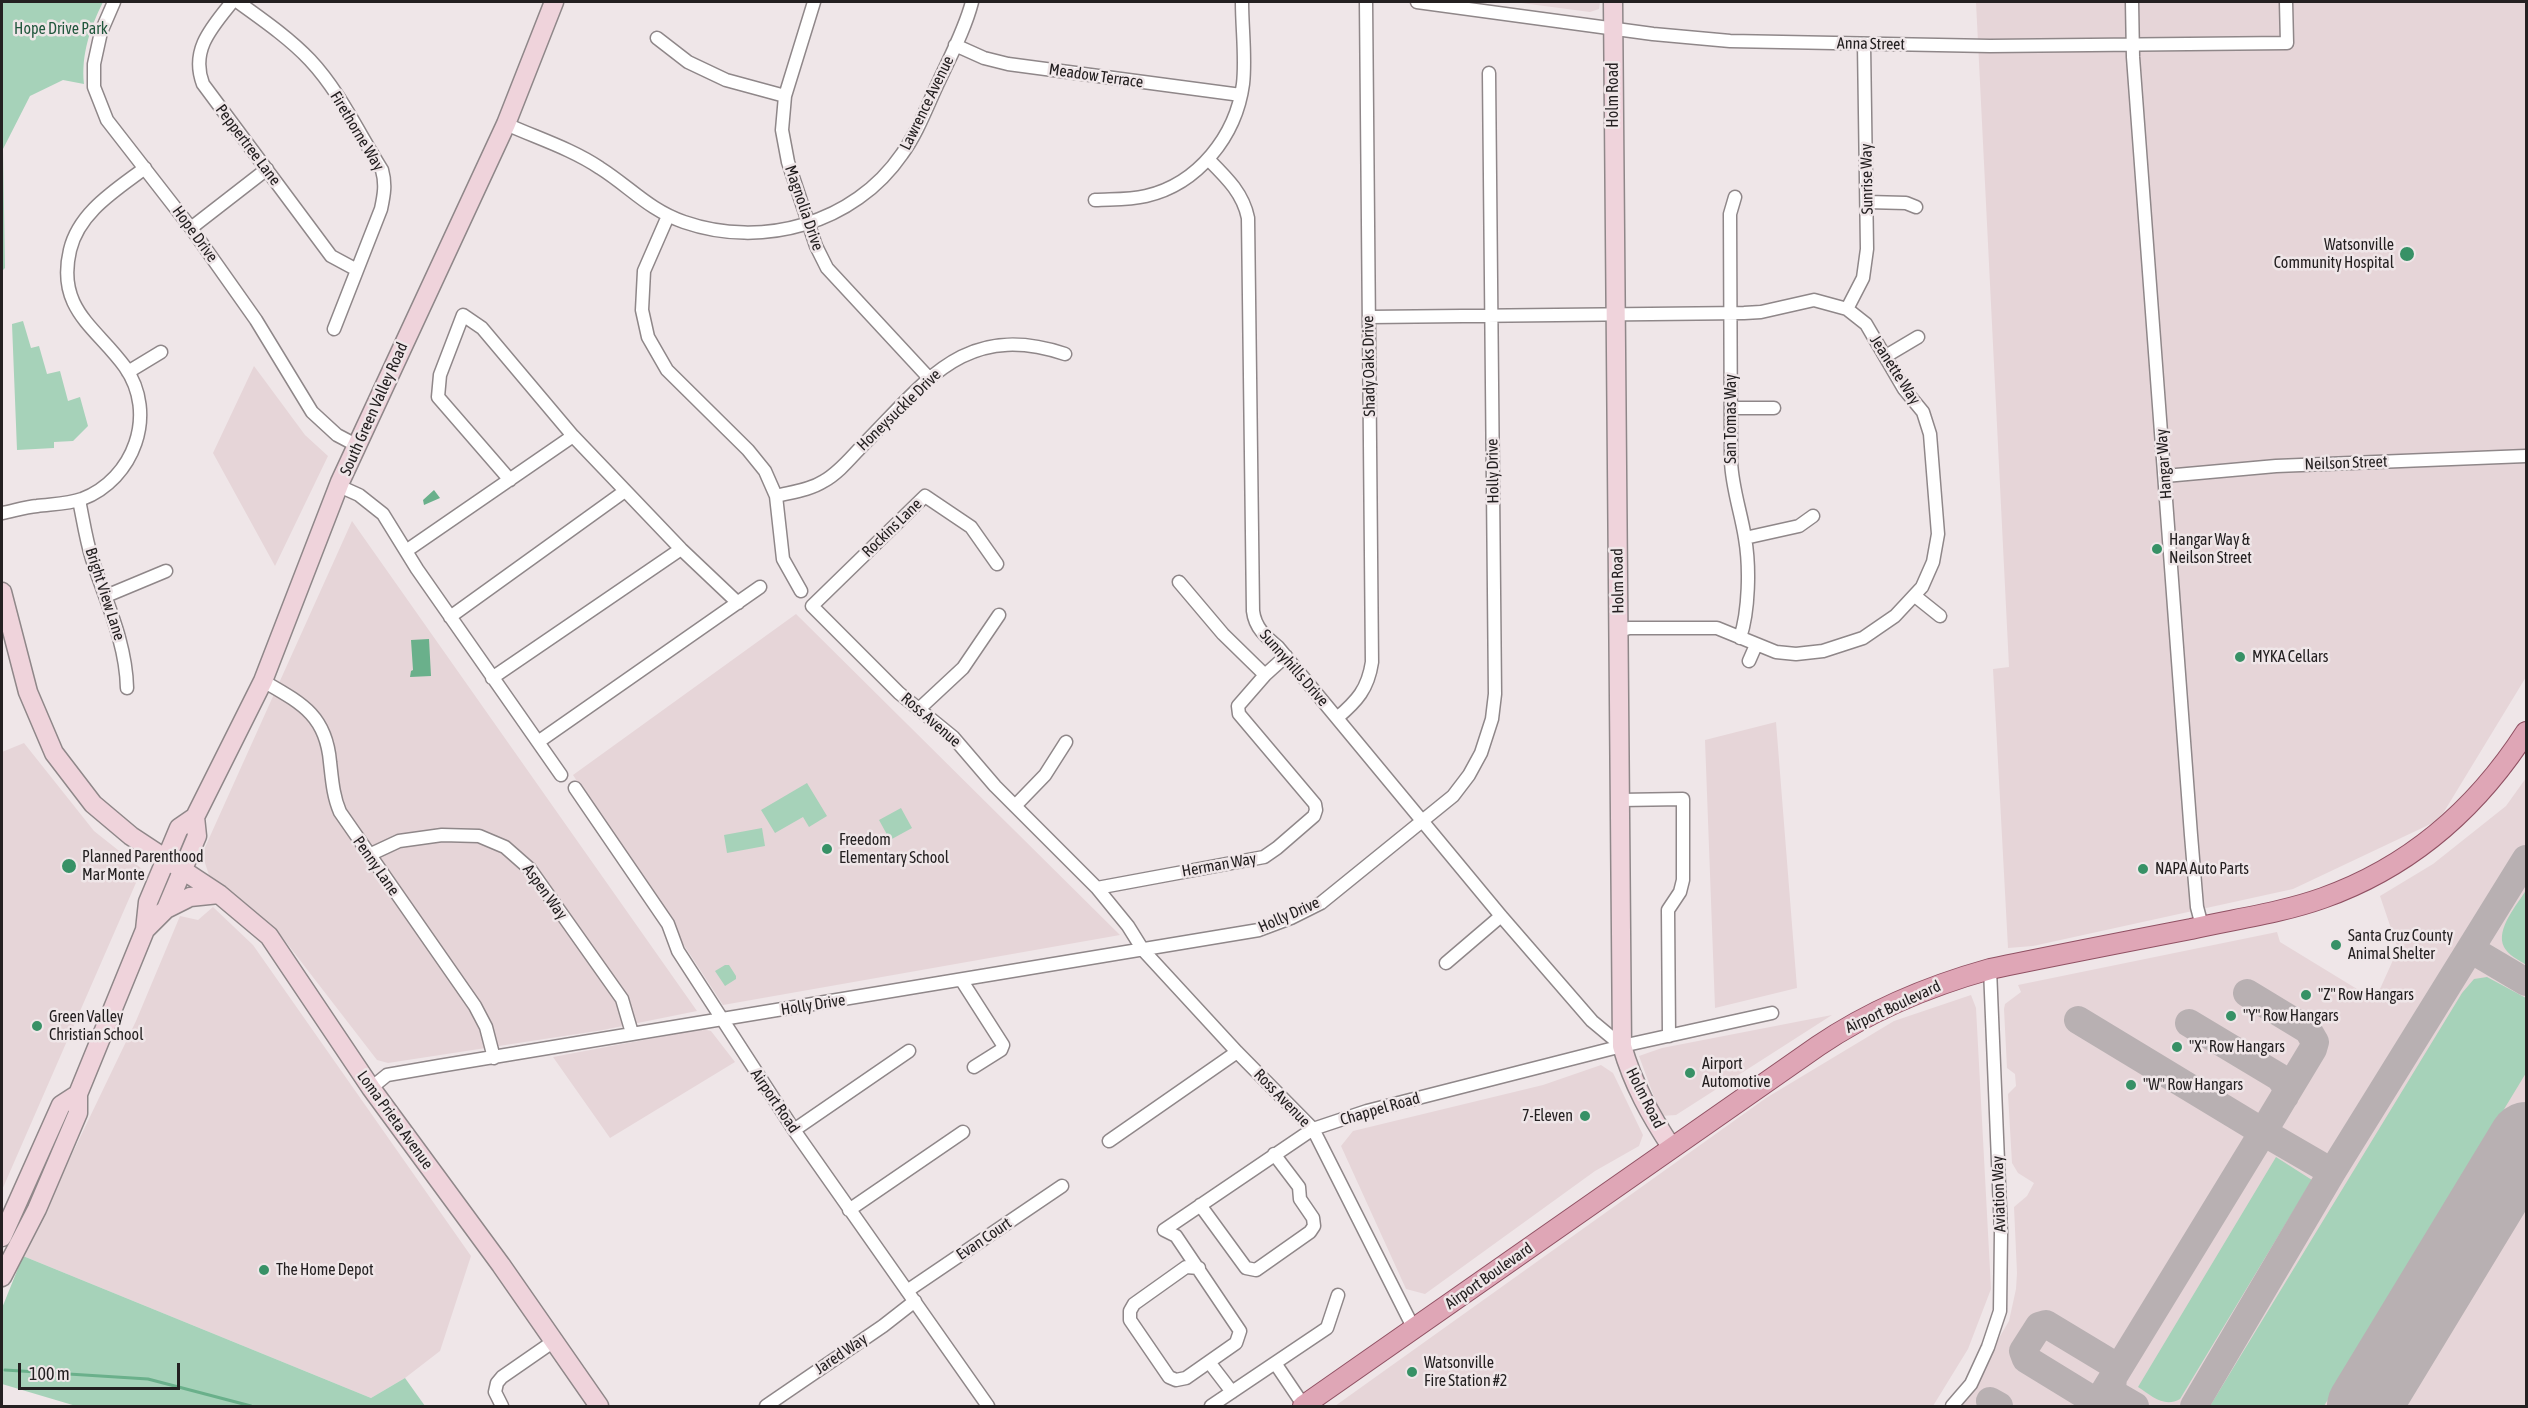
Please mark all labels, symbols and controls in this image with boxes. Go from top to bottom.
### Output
park label: Hope Drive Park [14,19,108,39]
street label: Anna Street [1837,34,1905,54]
street label: Lawrence Avenue [896,53,958,153]
street label: Meadow Terrace [1048,60,1144,92]
street label: Holm Road [1603,62,1623,128]
street label: Firethorne Way [326,88,388,174]
street label: Peppertree Lane [211,101,285,189]
street label: Sunrise Way [1857,143,1877,215]
street label: Magnolia Drive [780,163,828,253]
street label: Hope Drive [168,202,222,266]
place label: Watsonville Community Hospital [2274,235,2394,273]
marker: Watsonville Community Hospital [2398,245,2416,263]
street label: Shady Oaks Drive [1359,315,1379,417]
street label: Jeanette Way [1866,332,1924,408]
street label: South Green Valley Road [336,339,412,479]
street label: Honeysuckle Drive [853,365,945,455]
street label: San Tomas Way [1721,374,1741,464]
street label: Hangar Way [2152,428,2176,500]
street label: Holly Drive [1483,438,1503,504]
street label: Neilson Street [2304,452,2388,474]
street label: Rockins Lane [858,495,926,561]
place label: Hangar Way & Neilson Street [2169,530,2252,568]
marker: Hangar Way & Neilson Street [2150,542,2164,556]
street label: Bright View Lane [81,545,129,643]
street label: Holm Road [1608,548,1628,614]
street label: Sunnyhills Drive [1255,626,1333,710]
place label: MYKA Cellars [2252,647,2328,667]
marker: MYKA Cellars [2233,650,2247,664]
street label: Ross Avenue [897,689,965,751]
place label: Freedom Elementary School [839,830,949,868]
street label: Penny Lane [349,833,403,899]
marker: Freedom Elementary School [820,842,834,856]
place label: Planned Parenthood Mar Monte [82,847,204,885]
street label: Herman Way [1180,849,1258,881]
marker: Planned Parenthood Mar Monte [60,857,78,875]
place label: NAPA Auto Parts [2155,859,2249,879]
street label: Aspen Way [519,861,571,923]
marker: NAPA Auto Parts [2136,862,2150,876]
street label: Holly Drive [1255,893,1323,937]
place label: Santa Cruz County Animal Shelter [2348,926,2453,964]
marker: Santa Cruz County Animal Shelter [2329,938,2343,952]
street label: Airport Boulevard [1842,977,1944,1037]
place label: "Z" Row Hangars [2318,985,2414,1005]
marker: "Z" Row Hangars [2299,988,2313,1002]
street label: Holly Drive [779,990,847,1020]
place label: "Y" Row Hangars [2243,1006,2339,1026]
place label: Green Valley Christian School [49,1007,143,1045]
marker: "Y" Row Hangars [2224,1009,2238,1023]
marker: Green Valley Christian School [30,1019,44,1033]
place label: "X" Row Hangars [2189,1037,2285,1057]
marker: "X" Row Hangars [2170,1040,2184,1054]
place label: Airport Automotive [1702,1054,1771,1092]
street label: Airport Road [747,1065,803,1137]
street label: Ross Avenue [1250,1065,1314,1131]
street label: Holm Road [1622,1065,1668,1131]
marker: Airport Automotive [1683,1066,1697,1080]
street label: Loma Prieta Avenue [353,1067,437,1173]
place label: "W" Row Hangars [2143,1075,2243,1095]
marker: "W" Row Hangars [2124,1078,2138,1092]
street label: Chappel Road [1338,1088,1422,1130]
place label: 7-Eleven [1522,1106,1573,1126]
marker: 7-Eleven [1578,1109,1592,1123]
street label: Aviation Way [1988,1155,2010,1233]
street label: Evan Court [953,1214,1015,1264]
street label: Airport Boulevard [1441,1239,1537,1313]
place label: The Home Depot [276,1260,374,1280]
marker: The Home Depot [257,1263,271,1277]
street label: Jared Way [811,1329,871,1379]
scale bar [21,1351,183,1389]
place label: Watsonville Fire Station #2 [1424,1353,1507,1391]
text: 100 m [29,1363,70,1384]
marker: Watsonville Fire Station #2 [1405,1365,1419,1379]

